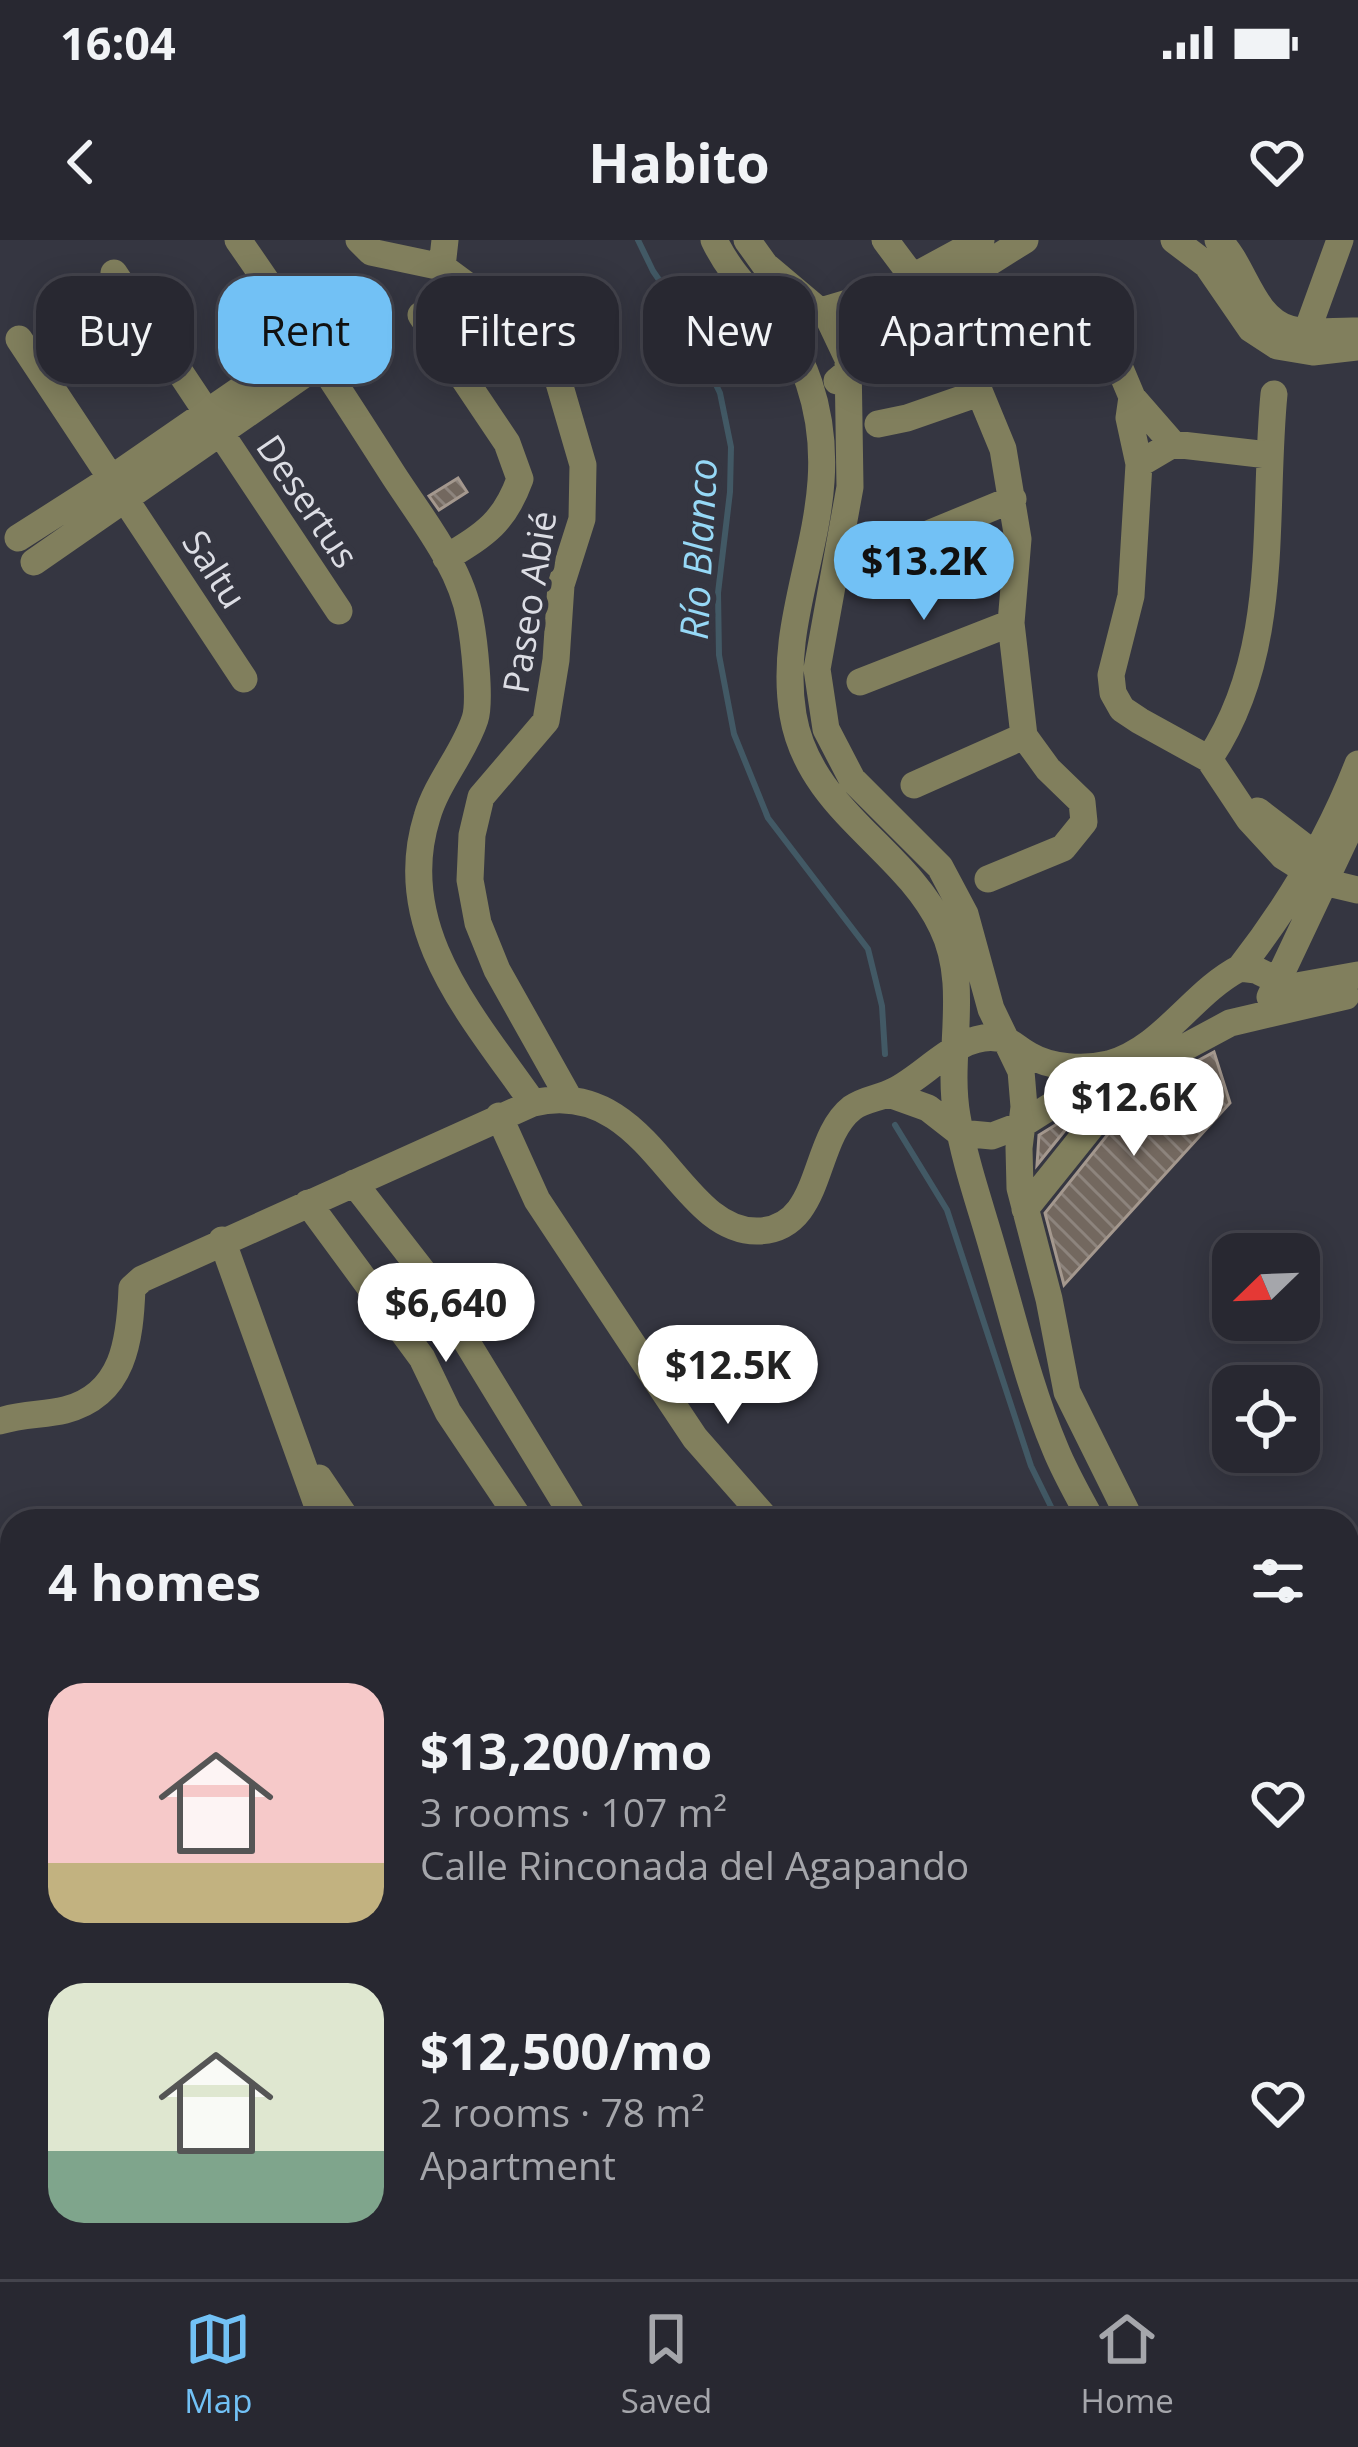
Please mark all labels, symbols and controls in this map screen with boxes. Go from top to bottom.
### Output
text: 16:04 [60,12,176,73]
text: Habito [588,125,770,199]
icon: back [48,129,114,195]
icon: heart [1244,129,1310,195]
chip: Buy [36,276,194,384]
chip: Rent [218,276,392,384]
chip: Filters [416,276,619,384]
chip: New [643,276,815,384]
chip: Apartment [839,276,1134,384]
street label: Desertus [246,425,370,577]
water label: Río Blanco [666,457,728,641]
street label: Paseo Abié [490,507,568,697]
street label: Saltu [172,521,258,617]
pin: $13.2K [826,521,1022,623]
text: $13.2K [861,533,987,586]
pin: $12.6K [1036,1057,1232,1159]
text: $12.6K [1071,1069,1197,1122]
north arrow [1212,1233,1320,1341]
map controls [1212,1233,1320,1473]
pin: $6,640 [348,1263,544,1365]
text: $6,640 [385,1275,507,1328]
pin: $12.5K [630,1325,826,1427]
text: $12.5K [665,1337,791,1390]
button: locate [1212,1365,1320,1473]
text: 4 homes [48,1546,261,1616]
icon: filters [1245,1548,1311,1614]
text: $13,200/mo [420,1715,712,1785]
icon: home [144,1731,288,1875]
icon: heart [1245,1770,1311,1836]
text: 3 rooms · 107 m² [420,1785,727,1838]
text: Calle Rinconada del Agapando [420,1838,969,1891]
text: $12,500/mo [420,2015,712,2085]
icon: home [144,2031,288,2175]
icon: heart [1245,2070,1311,2136]
text: 2 rooms · 78 m² [420,2085,705,2138]
text: Apartment [420,2138,616,2191]
tab: Map [184,2306,252,2423]
tab: Saved [621,2306,712,2423]
tab: Home [1081,2306,1174,2423]

